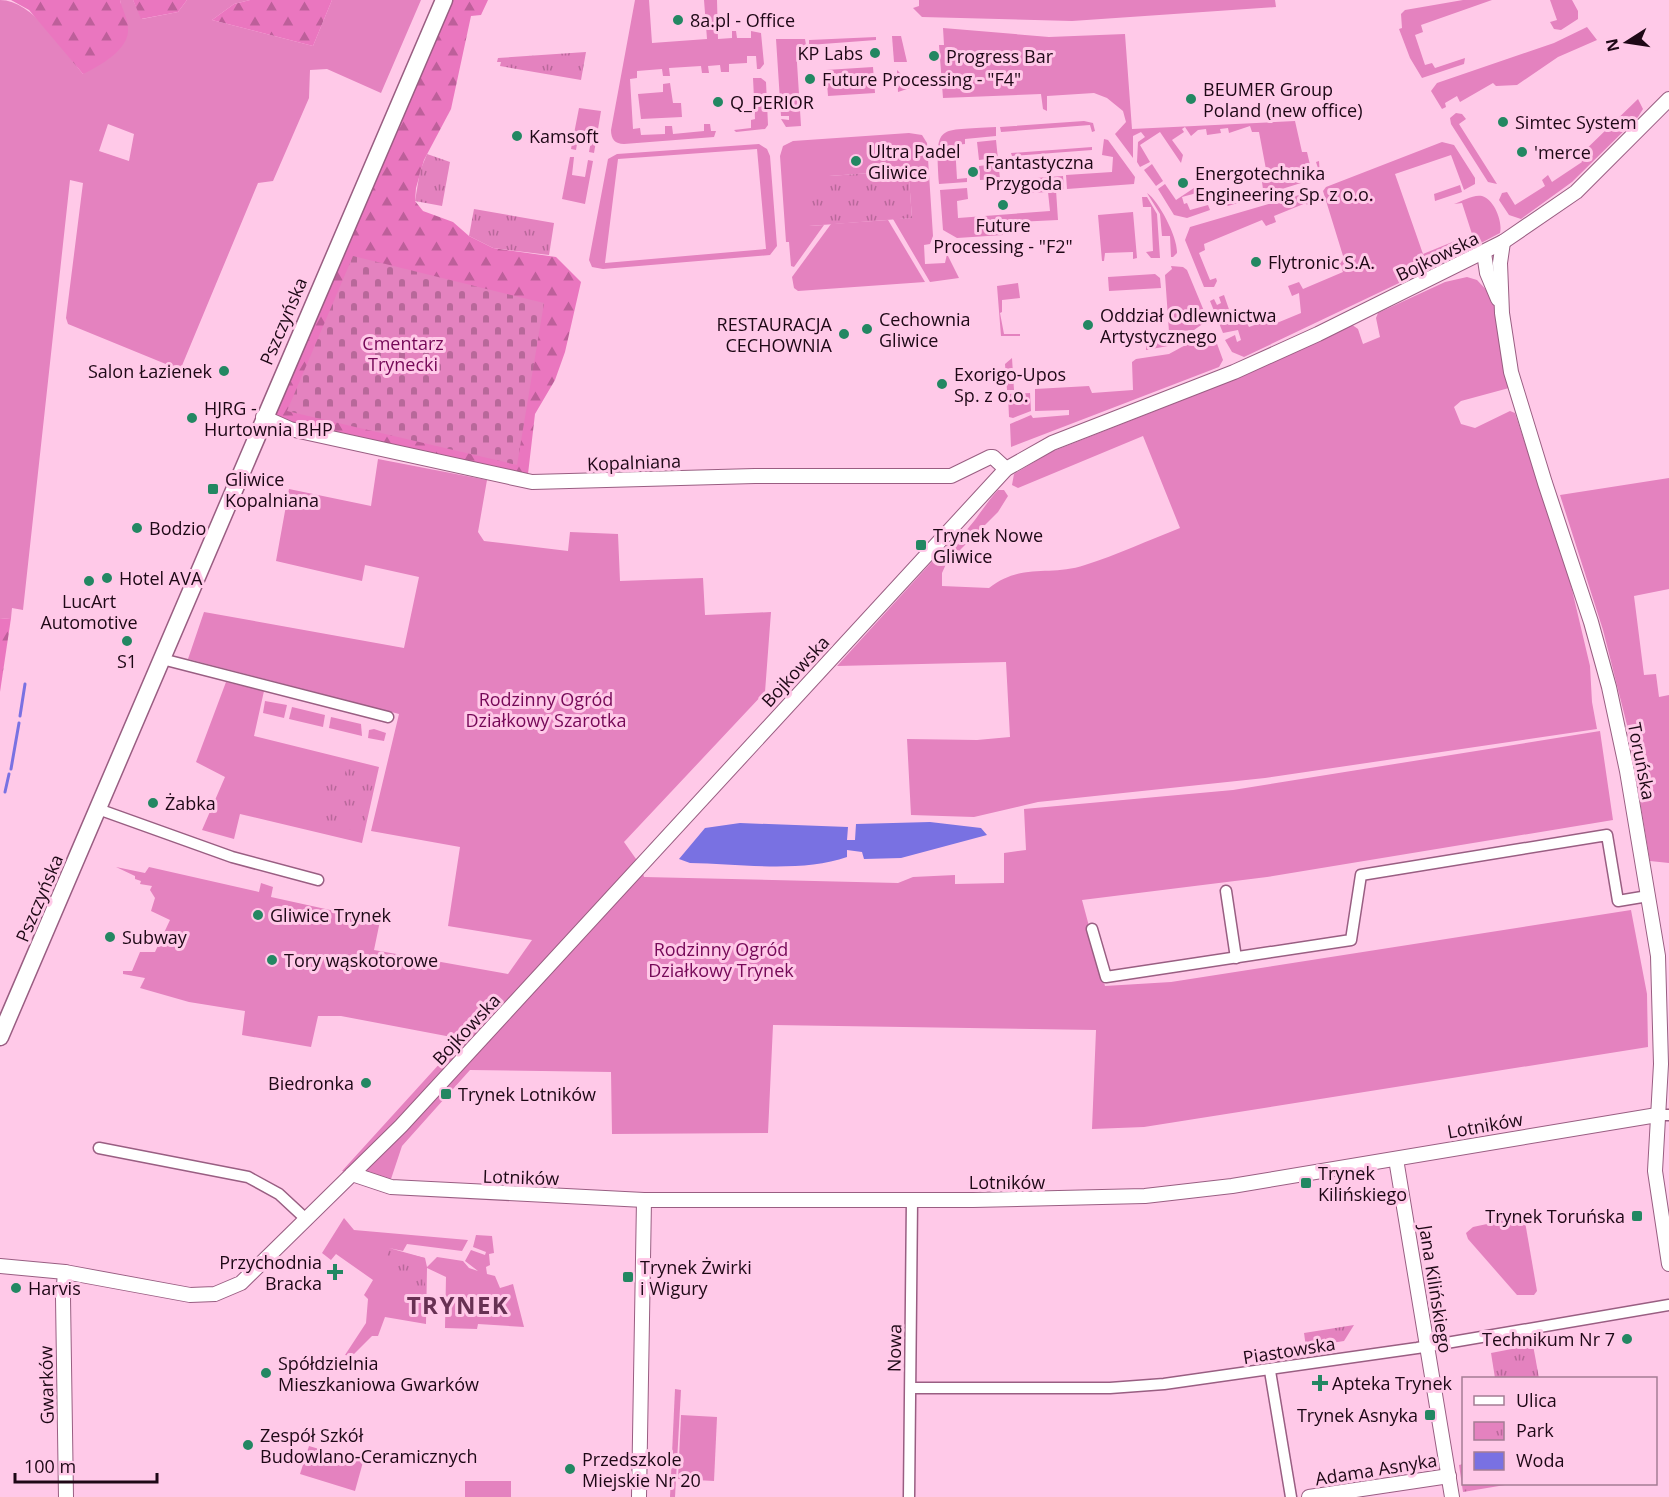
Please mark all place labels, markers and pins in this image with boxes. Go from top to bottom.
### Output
place label: 8a.pl - Office [690,8,795,32]
marker: 8a.pl - Office [671,13,685,27]
place label: KP Labs [797,41,863,65]
place label: Progress Bar [946,44,1054,68]
marker: KP Labs [868,46,882,60]
marker: Progress Bar [927,49,941,63]
place label: Future Processing - "F4" [822,67,1021,91]
marker: Future Processing - "F4" [803,72,817,86]
place label: BEUMER Group Poland (new office) [1203,77,1363,122]
place label: Q_PERIOR [730,90,814,114]
marker: BEUMER Group Poland (new office) [1184,92,1198,106]
marker: Q_PERIOR [711,95,725,109]
place label: Simtec System [1515,110,1637,134]
marker: Simtec System [1496,115,1510,129]
place label: Kamsoft [529,124,599,148]
marker: Kamsoft [510,129,524,143]
place label: Ultra Padel Gliwice [868,139,961,184]
place label: 'merce [1534,140,1591,164]
marker: 'merce [1515,145,1529,159]
place label: Fantastyczna Przygoda [985,150,1094,195]
marker: Ultra Padel Gliwice [849,154,863,168]
place label: Energotechnika Engineering Sp. z o.o. [1195,161,1374,206]
marker: Fantastyczna Przygoda [966,165,980,179]
marker: Energotechnika Engineering Sp. z o.o. [1176,176,1190,190]
marker: Future Processing - "F2" [996,198,1010,212]
place label: Future Processing - "F2" [933,213,1073,258]
place label: Flytronic S.A. [1268,250,1375,274]
marker: Flytronic S.A. [1249,255,1263,269]
place label: Oddział Odlewnictwa Artystycznego [1100,303,1276,348]
place label: Cechownia Gliwice [879,307,970,352]
place label: RESTAURACJA CECHOWNIA [717,312,833,357]
marker: Oddział Odlewnictwa Artystycznego [1081,318,1095,332]
marker: Cechownia Gliwice [860,322,874,336]
marker: RESTAURACJA CECHOWNIA [837,327,851,341]
place label: Salon Łazienek [88,359,213,383]
place label: Exorigo-Upos Sp. z o.o. [954,362,1066,407]
marker: Salon Łazienek [217,364,231,378]
marker: Exorigo-Upos Sp. z o.o. [935,377,949,391]
place label: HJRG - Hurtownia BHP [204,396,333,441]
marker: HJRG - Hurtownia BHP [185,411,199,425]
place label: Gliwice Kopalniana [225,467,319,512]
marker: Gliwice Kopalniana [206,482,220,496]
place label: Bodzio [149,516,206,540]
marker: Bodzio [130,521,144,535]
place label: Trynek Nowe Gliwice [933,523,1043,568]
marker: Trynek Nowe Gliwice [914,538,928,552]
place label: Hotel AVA [119,566,203,590]
marker: Hotel AVA [100,571,114,585]
marker: LucArt Automotive [82,574,96,588]
place label: LucArt Automotive [40,589,138,634]
marker: S1 [120,634,134,648]
place label: S1 [117,649,137,673]
place label: Żabka [165,791,216,815]
marker: Żabka [146,796,160,810]
place label: Gliwice Trynek [270,903,392,927]
marker: Gliwice Trynek [251,908,265,922]
place label: Subway [122,925,188,949]
marker: Subway [103,930,117,944]
place label: Tory wąskotorowe [284,948,438,972]
marker: Tory wąskotorowe [265,953,279,967]
place label: Biedronka [268,1071,354,1095]
marker: Biedronka [359,1076,373,1090]
place label: Trynek Lotników [458,1082,596,1106]
marker: Trynek Lotników [439,1087,453,1101]
place label: Trynek Kilińskiego [1318,1161,1407,1206]
marker: Trynek Kilińskiego [1299,1176,1313,1190]
place label: Trynek Toruńska [1485,1204,1625,1228]
marker: Trynek Toruńska [1630,1209,1644,1223]
place label: Przychodnia Bracka [219,1250,322,1295]
place label: Trynek Żwirki i Wigury [640,1255,752,1300]
marker: Przychodnia Bracka [326,1263,344,1281]
marker: Trynek Żwirki i Wigury [621,1270,635,1284]
place label: Harvis [28,1276,81,1300]
marker: Harvis [9,1281,23,1295]
place label: Technikum Nr 7 [1482,1327,1615,1351]
marker: Technikum Nr 7 [1620,1332,1634,1346]
place label: Spółdzielnia Mieszkaniowa Gwarków [278,1351,479,1396]
marker: Spółdzielnia Mieszkaniowa Gwarków [259,1366,273,1380]
place label: Apteka Trynek [1332,1371,1452,1395]
marker: Apteka Trynek [1313,1376,1327,1390]
place label: Trynek Asnyka [1297,1403,1418,1427]
marker: Trynek Asnyka [1423,1408,1437,1422]
place label: Zespół Szkół Budowlano-Ceramicznych [260,1423,477,1468]
marker: Zespół Szkół Budowlano-Ceramicznych [241,1438,255,1452]
place label: Przedszkole Miejskie Nr 20 [582,1447,701,1492]
marker: Przedszkole Miejskie Nr 20 [563,1462,577,1476]

